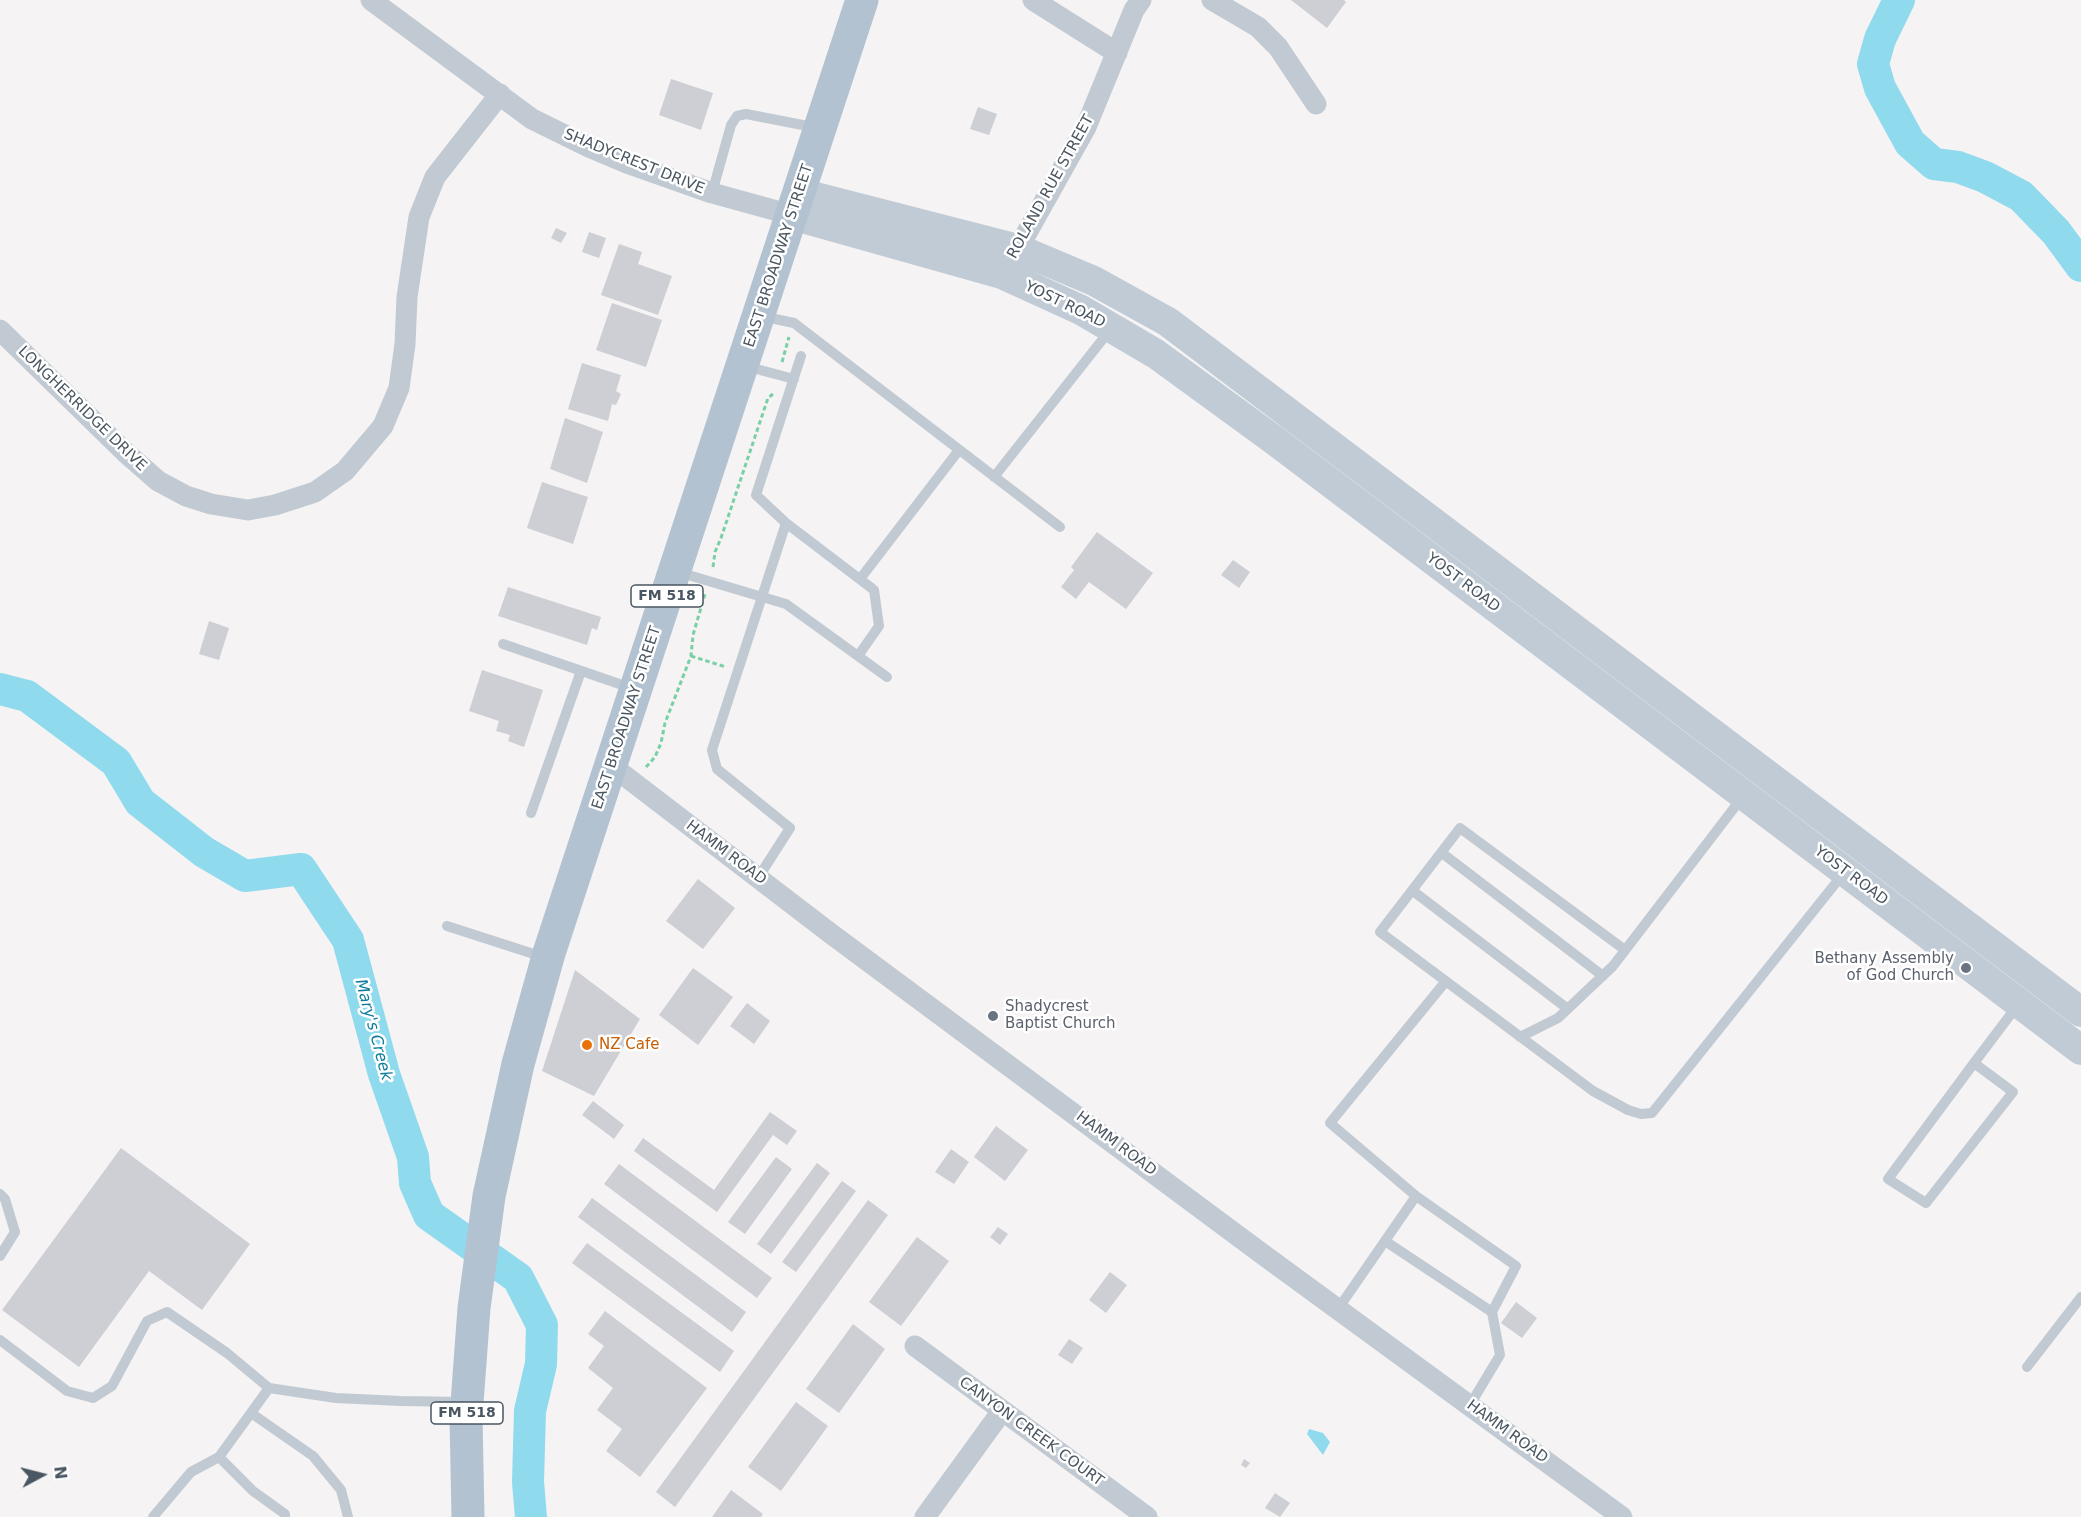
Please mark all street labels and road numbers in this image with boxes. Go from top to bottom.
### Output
street label: ROLAND RUE STREET [1004,112,1098,262]
street label: SHADYCREST DRIVE [561,126,707,198]
street label: EAST BROADWAY STREET [741,162,817,350]
street label: YOST ROAD [1022,278,1108,332]
street label: LONGHERRIDGE DRIVE [14,343,150,475]
street label: YOST ROAD [1423,550,1503,616]
road number: FM 518 [631,585,703,607]
street label: EAST BROADWAY STREET [589,624,665,812]
street label: HAMM ROAD [682,817,770,889]
street label: YOST ROAD [1811,843,1891,909]
street label: HAMM ROAD [1072,1108,1160,1180]
street label: CANYON CREEK COURT [955,1373,1107,1491]
street label: HAMM ROAD [1463,1397,1551,1467]
road number: FM 518 [431,1402,503,1424]

